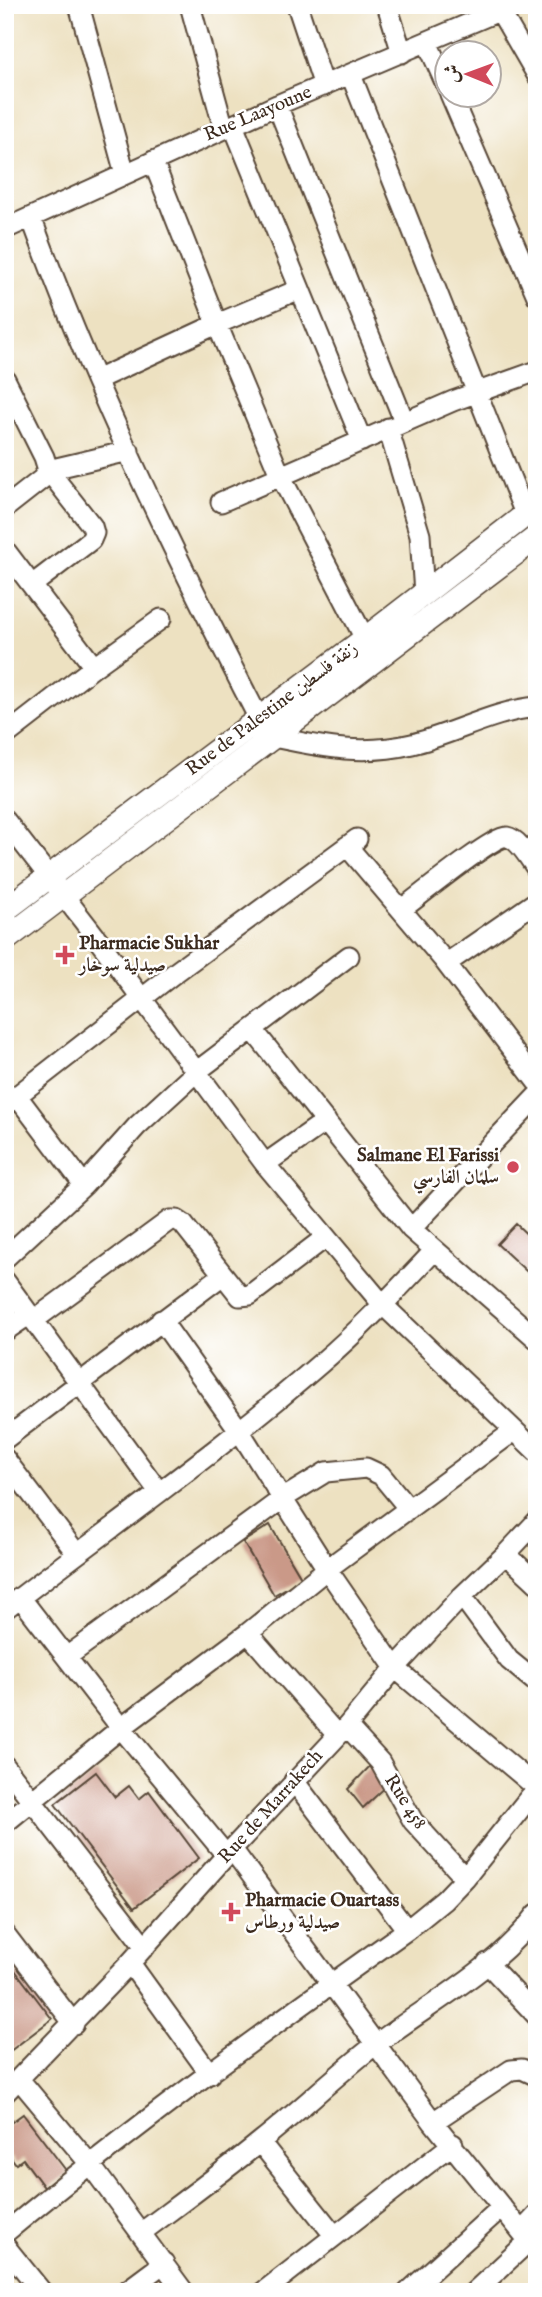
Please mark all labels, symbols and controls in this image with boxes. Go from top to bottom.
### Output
north arrow [434,38,504,108]
text: ش [441,64,465,83]
street label: Rue Laayoune [201,80,316,147]
street label: Rue de Palestine زنقة فلسطين [181,637,363,781]
place label: Pharmacie Sukhar صيدلية سوخار [77,932,220,978]
marker: Pharmacie Sukhar صيدلية سوخار [57,947,73,963]
place label: Salmane El Farissi سلمان الفارسي [357,1144,499,1194]
marker: Salmane El Farissi سلمان الفارسي [505,1159,521,1175]
street label: Rue de Marrakech [213,1745,329,1869]
street label: Rue 458 [378,1770,432,1834]
place label: Pharmacie Ouartass صيدلية ورطاس [245,1889,399,1935]
marker: Pharmacie Ouartass صيدلية ورطاس [223,1904,239,1920]

